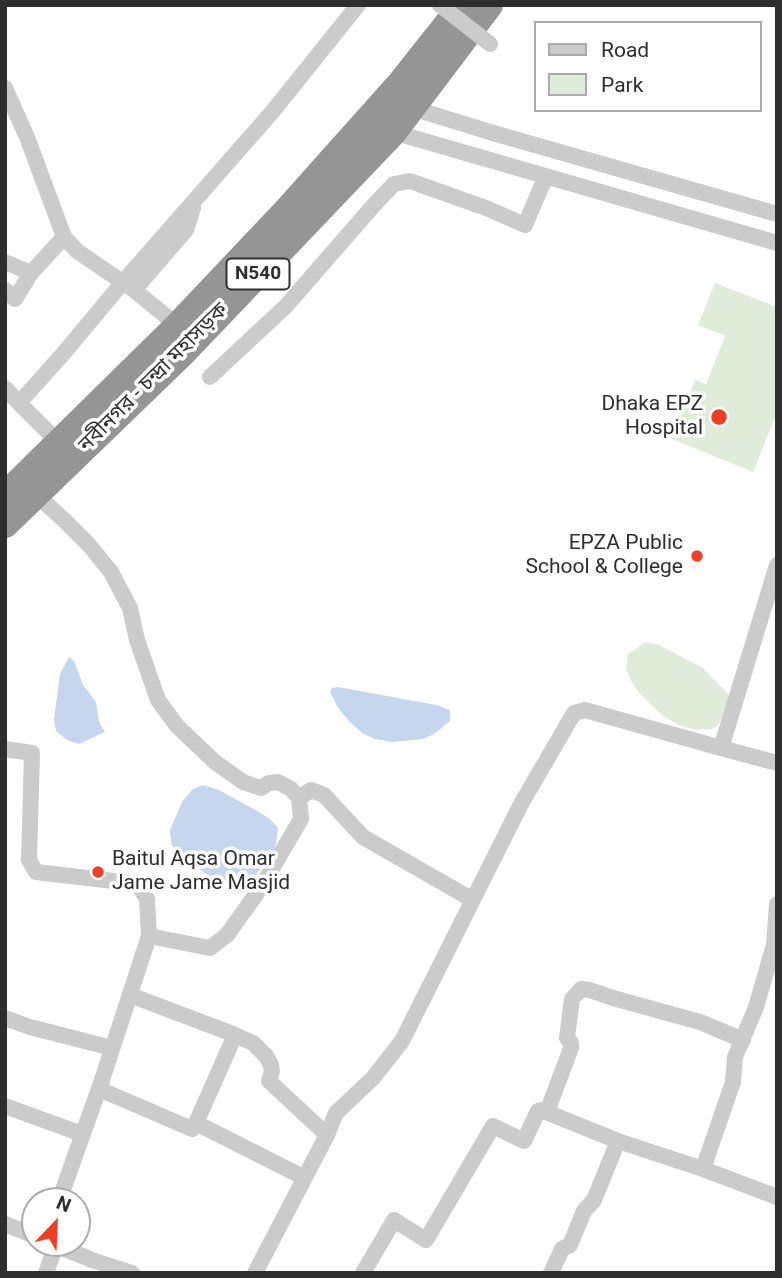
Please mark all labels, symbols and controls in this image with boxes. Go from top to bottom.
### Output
legend [534,21,761,112]
text: Road [601,38,649,62]
text: Park [601,73,643,97]
road number: N540 [226,258,290,290]
street label: নবীনগর - চন্দ্রা মহাসড়ক [74,298,234,458]
place label: Dhaka EPZ Hospital [601,392,703,442]
marker: Dhaka EPZ Hospital [709,407,729,427]
place label: EPZA Public School & College [526,531,683,581]
marker: EPZA Public School & College [689,548,705,564]
place label: Baitul Aqsa Omar Jame Jame Masjid [112,847,290,897]
marker: Baitul Aqsa Omar Jame Jame Masjid [90,864,106,880]
north arrow [21,1187,91,1257]
text: N [53,1191,74,1217]

